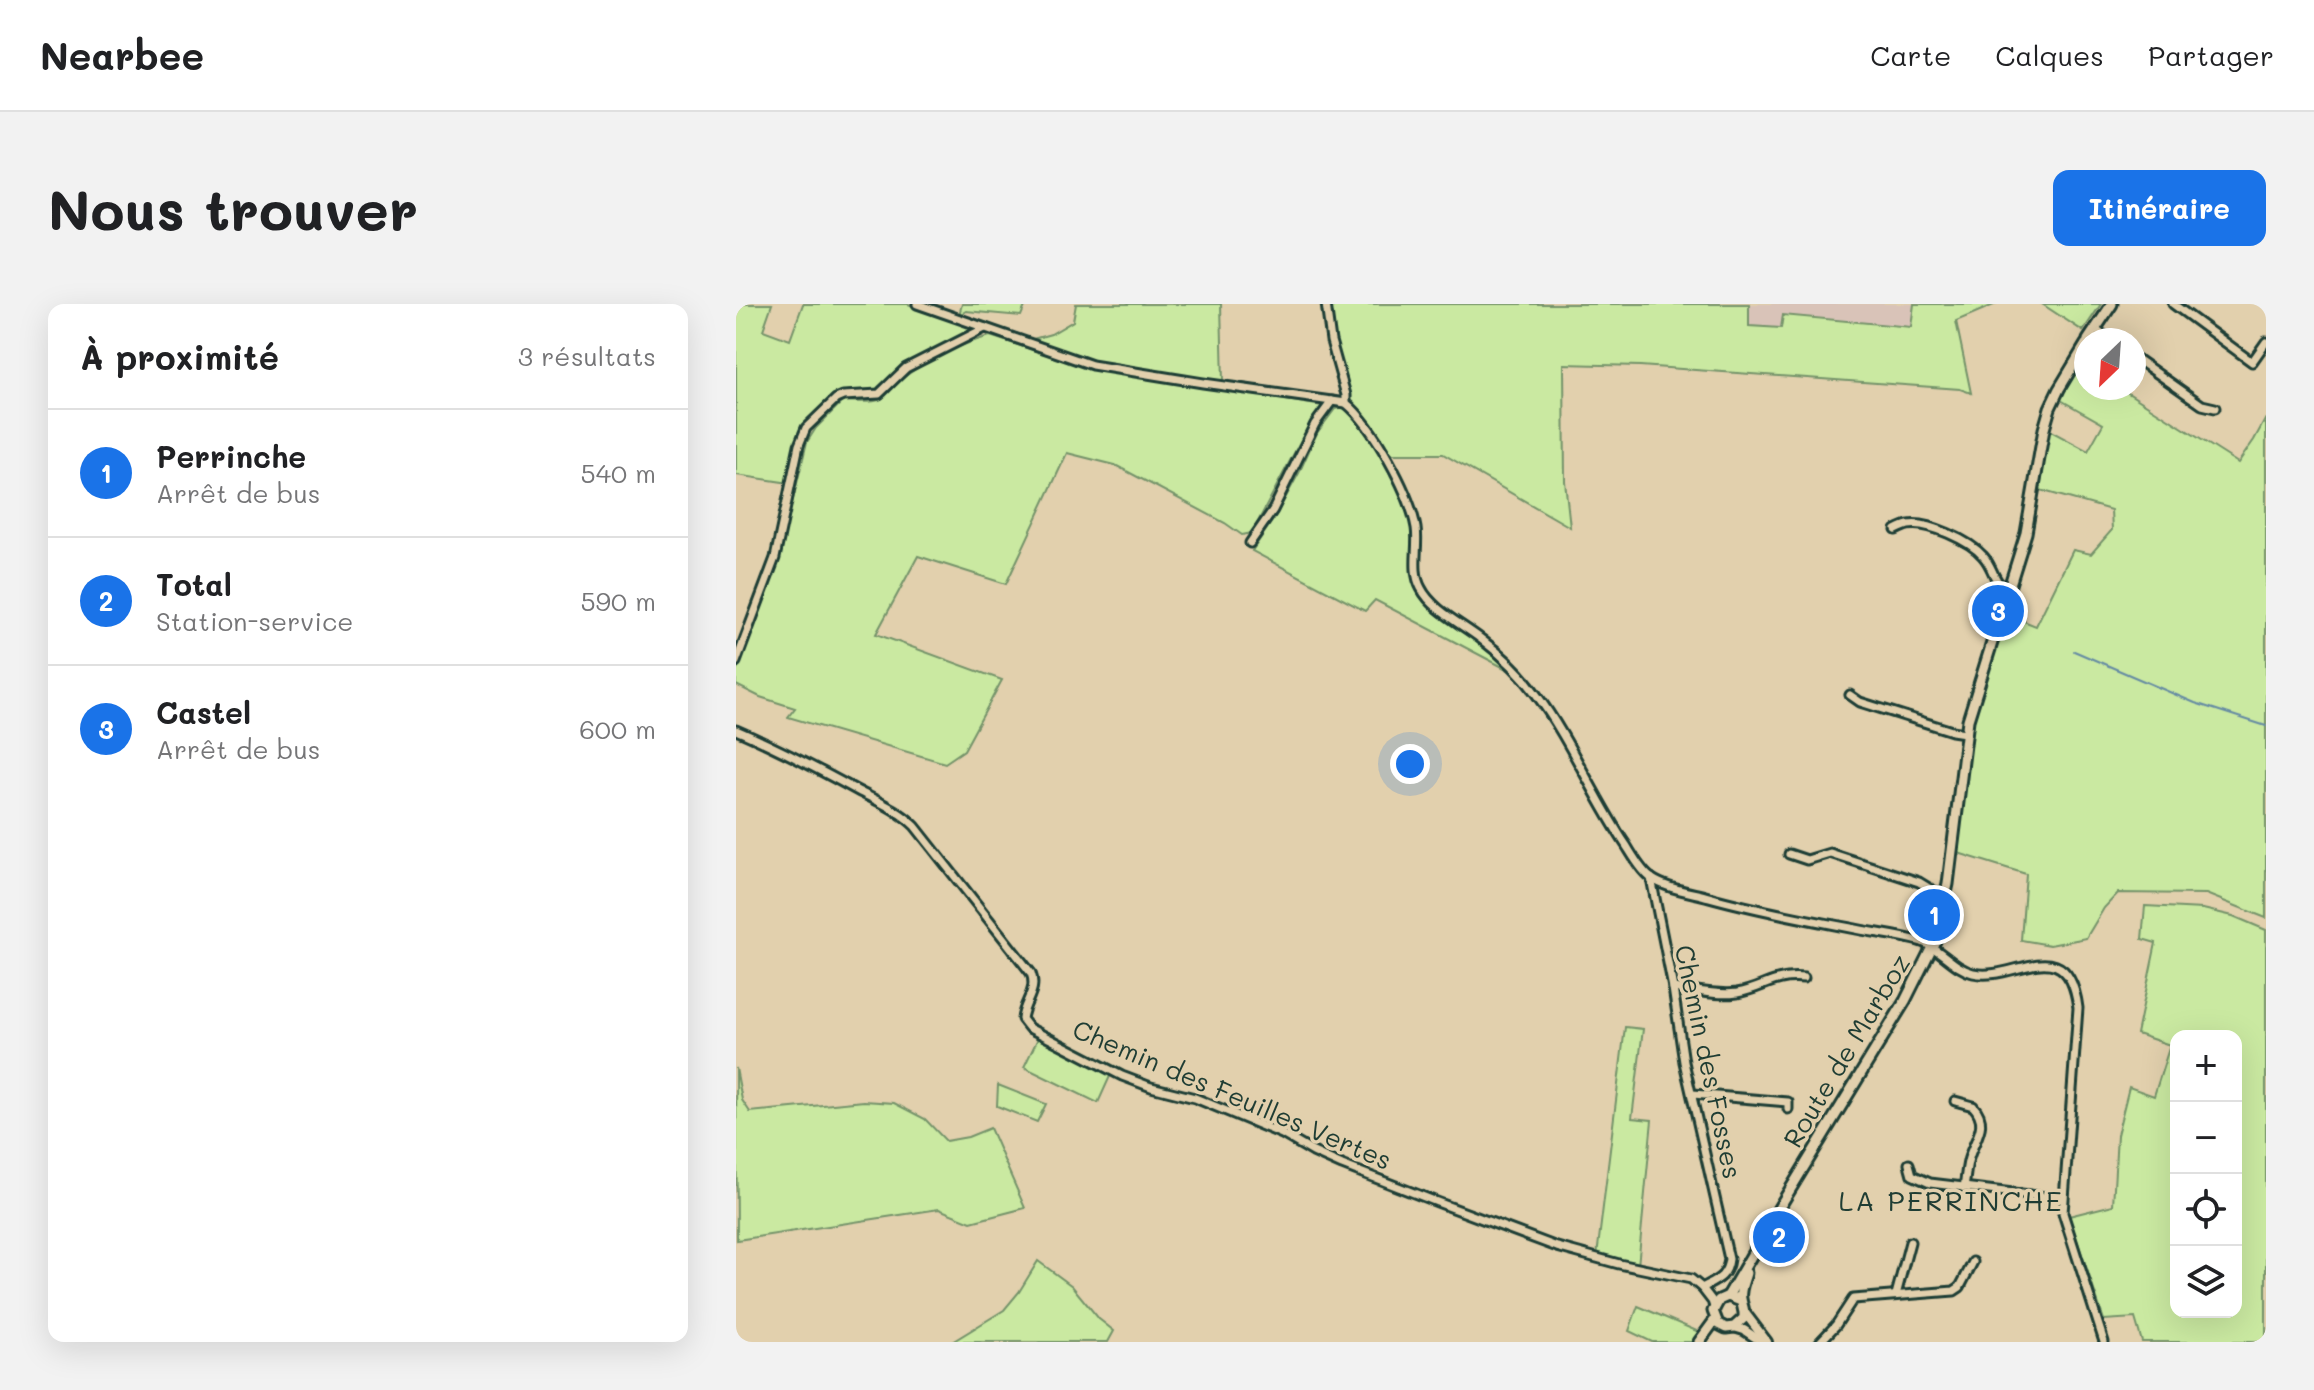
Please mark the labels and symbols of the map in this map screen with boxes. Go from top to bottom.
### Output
north arrow [2074,328,2146,400]
pin: 3 [1972,581,2024,641]
your location [1390,744,1430,784]
pin: 1 [1908,885,1960,945]
street label: Chemin des Fosses [1668,942,1750,1182]
street label: Route de Marboz [1775,948,1917,1153]
street label: Chemin des Feuilles Vertes [1068,1011,1397,1177]
district label: LA PERRINCHE [1838,1182,2064,1218]
pin: 2 [1753,1207,1805,1267]

